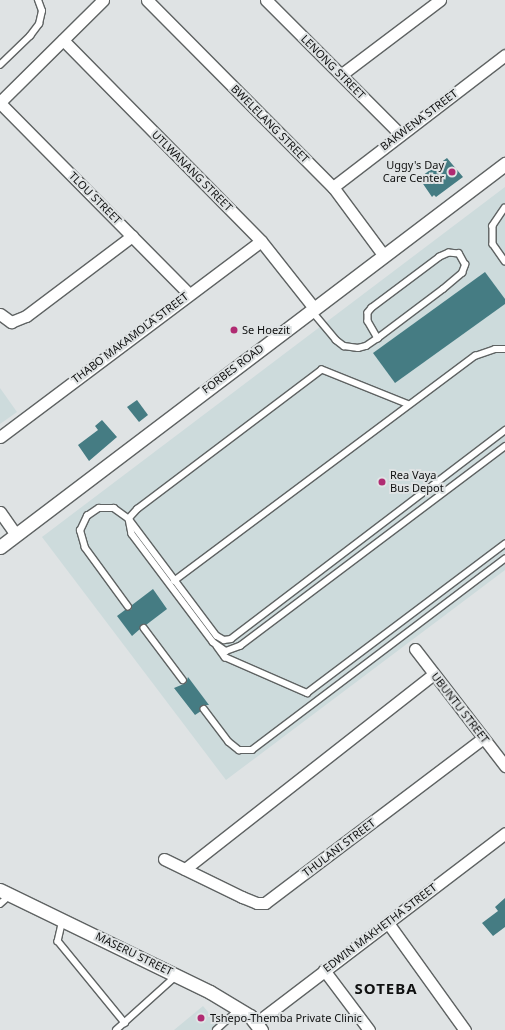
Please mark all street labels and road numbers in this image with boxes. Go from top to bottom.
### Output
street label: LENONG STREET [298,32,368,102]
street label: BWELELANG STREET [228,82,312,166]
street label: BAKWENA STREET [378,87,460,153]
street label: UTLWANANG STREET [149,128,235,214]
street label: TLOU STREET [66,169,124,227]
street label: THABO MAKAMOLA STREET [69,290,191,386]
street label: FORBES ROAD [200,342,266,396]
street label: UBUNTU STREET [428,670,492,746]
street label: THULANI STREET [300,816,378,880]
street label: EDWIN MAKHETHA STREET [321,881,439,975]
street label: MASERU STREET [93,930,175,978]

